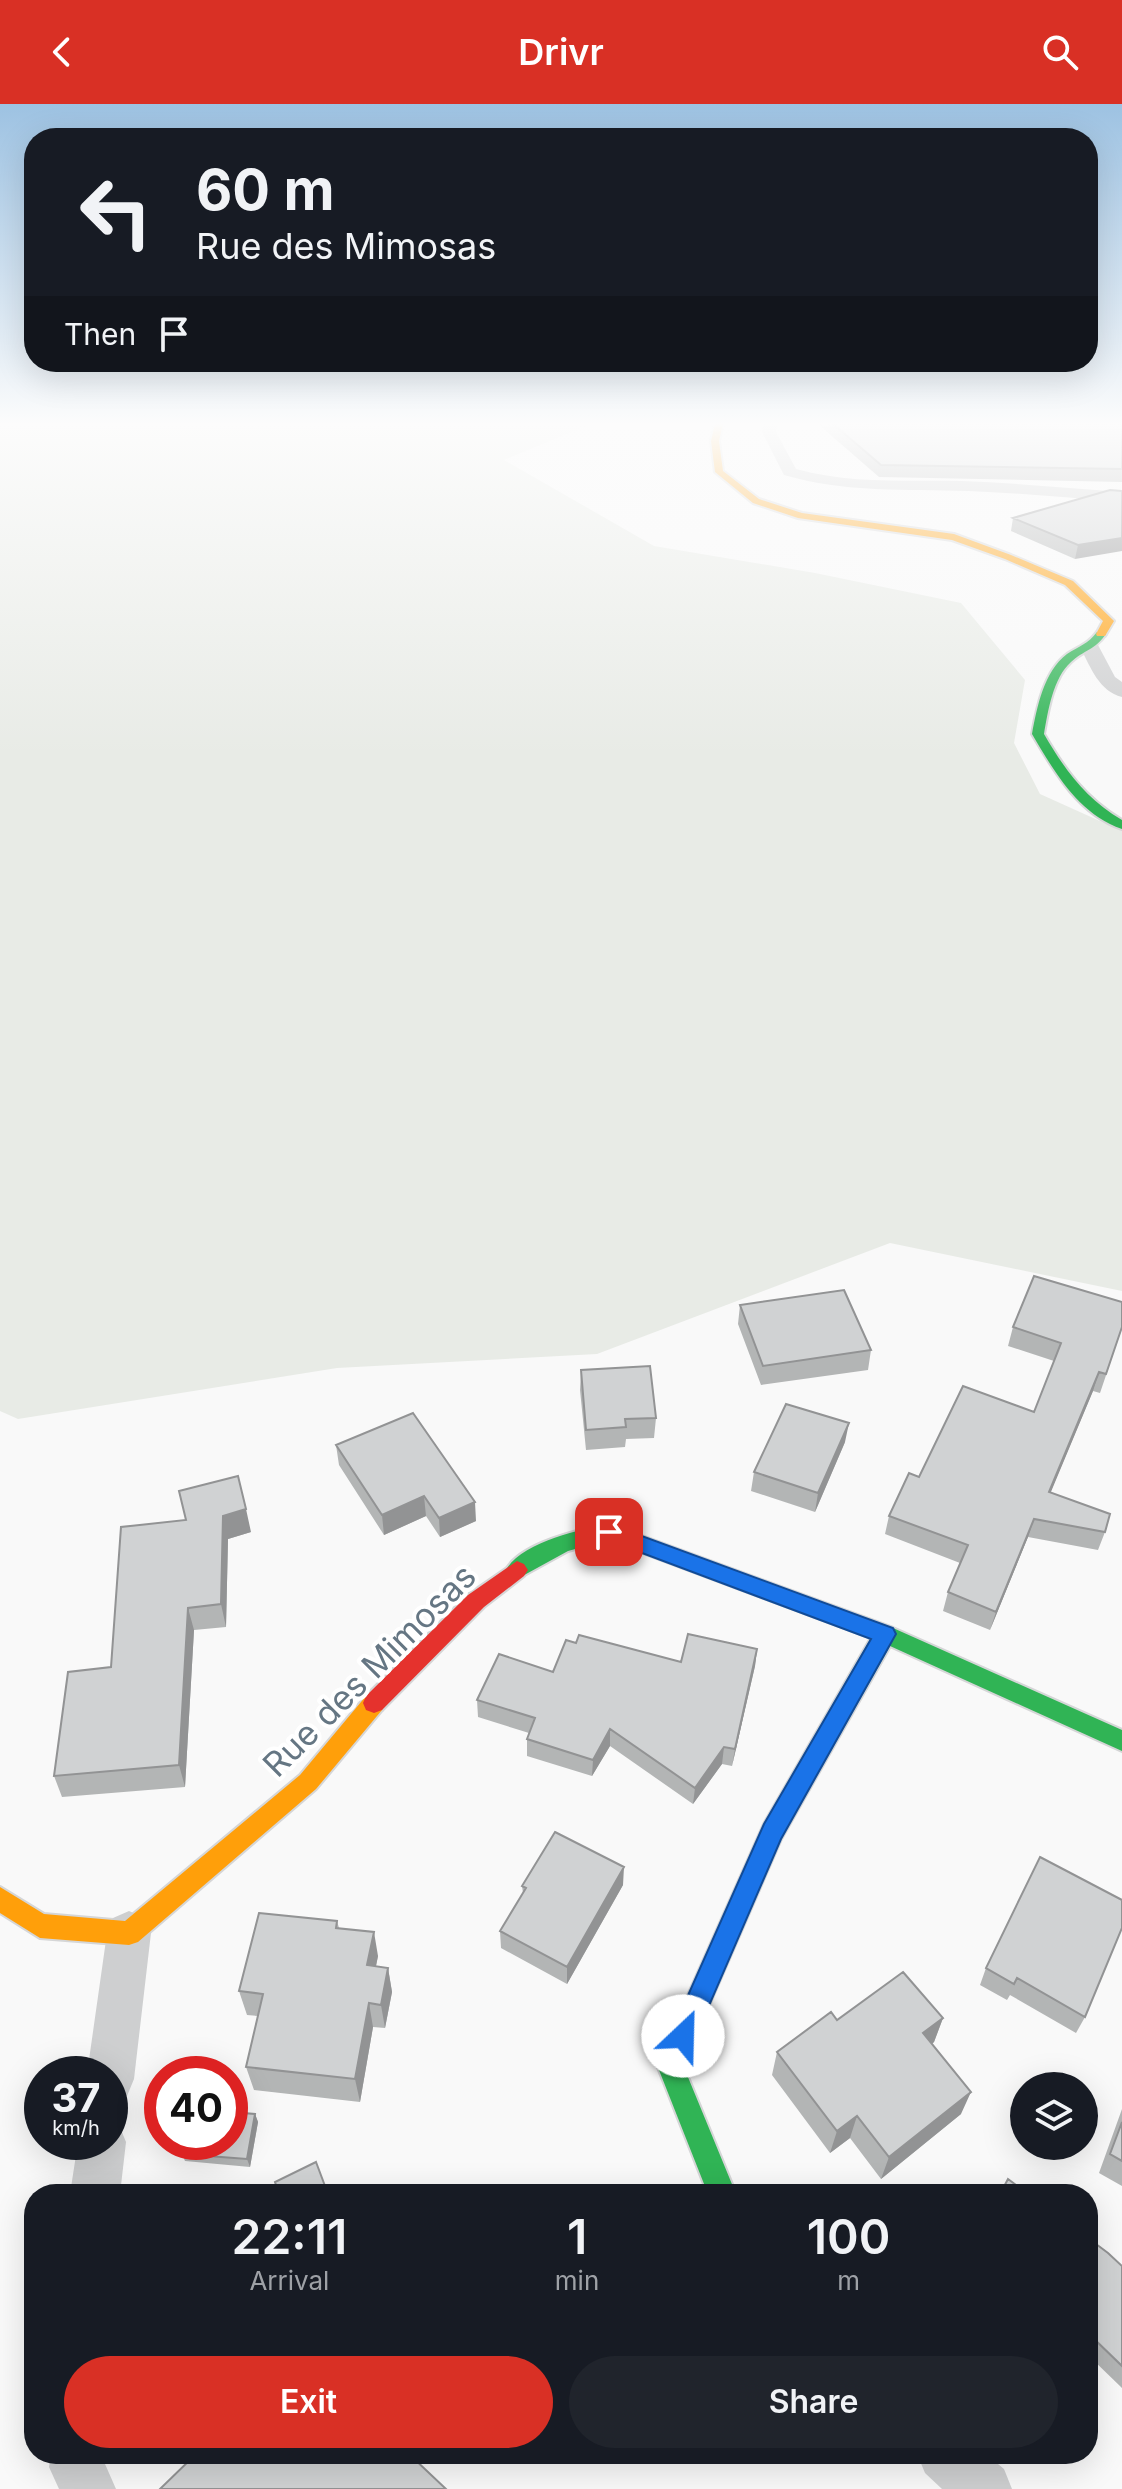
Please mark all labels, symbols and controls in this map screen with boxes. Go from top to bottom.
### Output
icon: back [40,30,84,74]
text: Drivr [518,30,604,74]
icon: search [1038,30,1082,74]
text: 60 m [196,156,335,224]
icon: left [64,160,168,264]
text: Rue des Mimosas [196,224,496,268]
icon: arrive [152,312,196,356]
text: Then [64,316,136,352]
pin [575,1498,643,1566]
icon: arrive [587,1510,631,1554]
street label: Rue des Mimosas [254,1555,484,1785]
position arrow [641,1994,725,2078]
speed limit sign: 40 [144,2056,248,2160]
map controls [1010,2072,1098,2160]
button: layers [1010,2072,1098,2160]
text: 37 [51,2073,101,2122]
text: km/h [52,2116,100,2140]
text: 22:11 [232,2207,347,2266]
text: 1 [567,2207,587,2266]
text: 100 [807,2207,890,2266]
text: Arrival [249,2265,329,2296]
text: min [555,2265,599,2296]
text: m [837,2265,860,2296]
button: Exit [64,2356,553,2448]
button: Share [569,2356,1058,2448]

